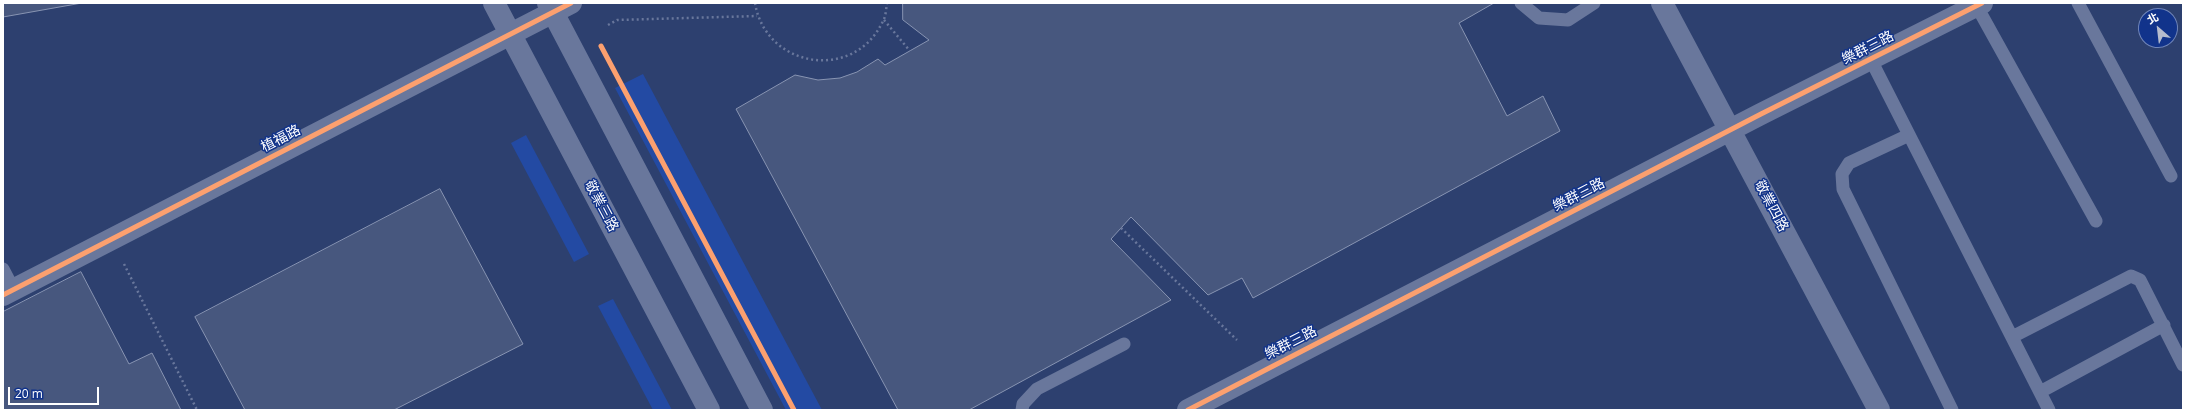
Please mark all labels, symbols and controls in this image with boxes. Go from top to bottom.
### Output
north arrow [2138,8,2178,48]
text: 北 [2144,9,2161,27]
street label: 樂群三路 [1839,28,1897,68]
street label: 植福路 [258,122,304,156]
street label: 樂群三路 [1550,175,1608,215]
street label: 敬業三路 [580,177,622,235]
street label: 敬業四路 [1750,177,1792,235]
street label: 樂群三路 [1262,323,1320,363]
scale bar [10,379,101,405]
text: 20 m [15,385,43,402]

